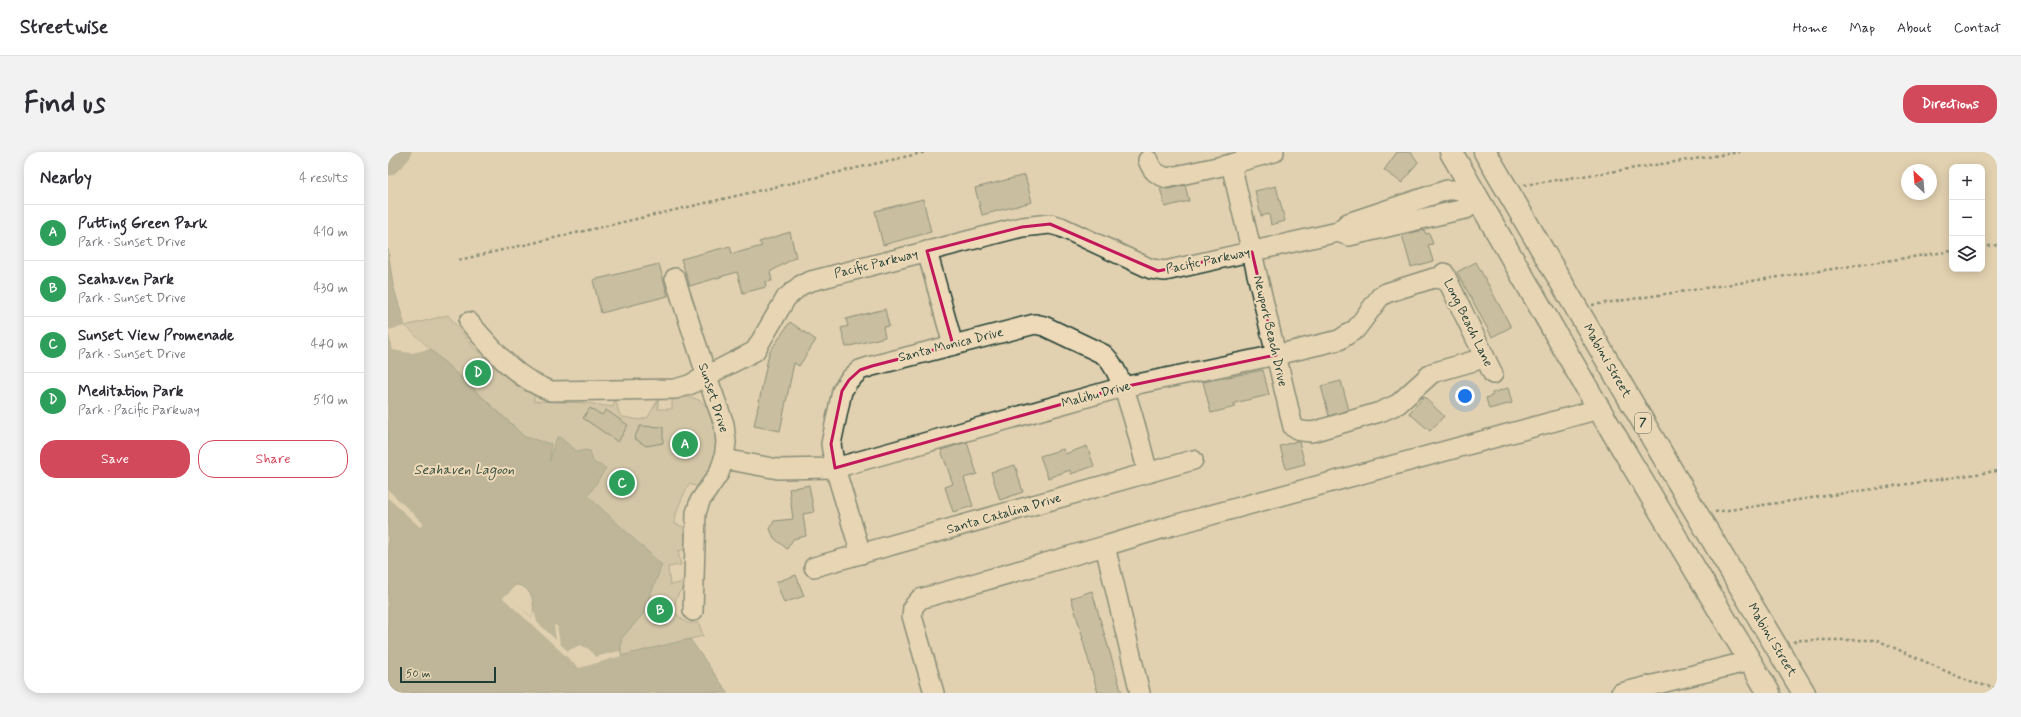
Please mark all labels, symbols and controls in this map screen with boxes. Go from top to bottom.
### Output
text: Streetwise [20,15,108,40]
text: Home [1793,19,1827,37]
text: Map [1849,19,1875,37]
text: About [1897,19,1932,37]
text: Contact [1954,19,2001,37]
button: Directions [1903,85,1997,123]
text: Find us [24,86,105,123]
north arrow [1901,164,1937,200]
map controls [1949,164,1985,272]
button: + [1949,164,1985,200]
text: Nearby [40,167,92,189]
text: 4 results [299,170,348,187]
button: − [1949,200,1985,236]
text: Putting Green Park [78,214,208,234]
text: A [49,224,57,241]
text: 410 m [313,224,348,241]
text: Park · Sunset Drive [78,234,186,251]
button: layers [1949,236,1985,272]
street label: Pacific Parkway [1164,244,1252,278]
street label: Pacific Parkway [832,245,920,283]
text: Seahaven Park [78,270,174,290]
street label: Newport Beach Drive [1249,274,1291,388]
street label: Long Beach Lane [1438,276,1497,370]
text: B [49,280,57,297]
text: 430 m [313,280,348,297]
text: Park · Sunset Drive [78,290,186,307]
street label: Mabini Street [1579,321,1635,401]
street label: Santa Monica Drive [897,324,1005,366]
text: Sunset View Promenade [78,326,234,346]
text: C [48,336,58,353]
text: 440 m [311,336,348,353]
text: Park · Sunset Drive [78,346,186,363]
pin: D [465,358,491,388]
street label: Sunset Drive [694,361,732,435]
street label: Malibu Drive [1060,378,1132,412]
text: Meditation Park [78,382,183,402]
your location [1455,386,1475,406]
text: D [49,392,57,409]
text: 510 m [313,392,348,409]
text: Park · Pacific Parkway [78,402,200,419]
road number: 7 [1635,413,1651,433]
pin: A [672,429,698,459]
button: Save [40,440,190,478]
button: Share [198,440,348,478]
water label: Seahaven Lagoon [414,461,514,481]
pin: C [609,468,635,498]
street label: Santa Catalina Drive [945,490,1063,538]
pin: B [647,595,673,625]
street label: Mabini Street [1743,600,1801,680]
scale bar [400,665,496,684]
text: 50 m [406,667,431,681]

